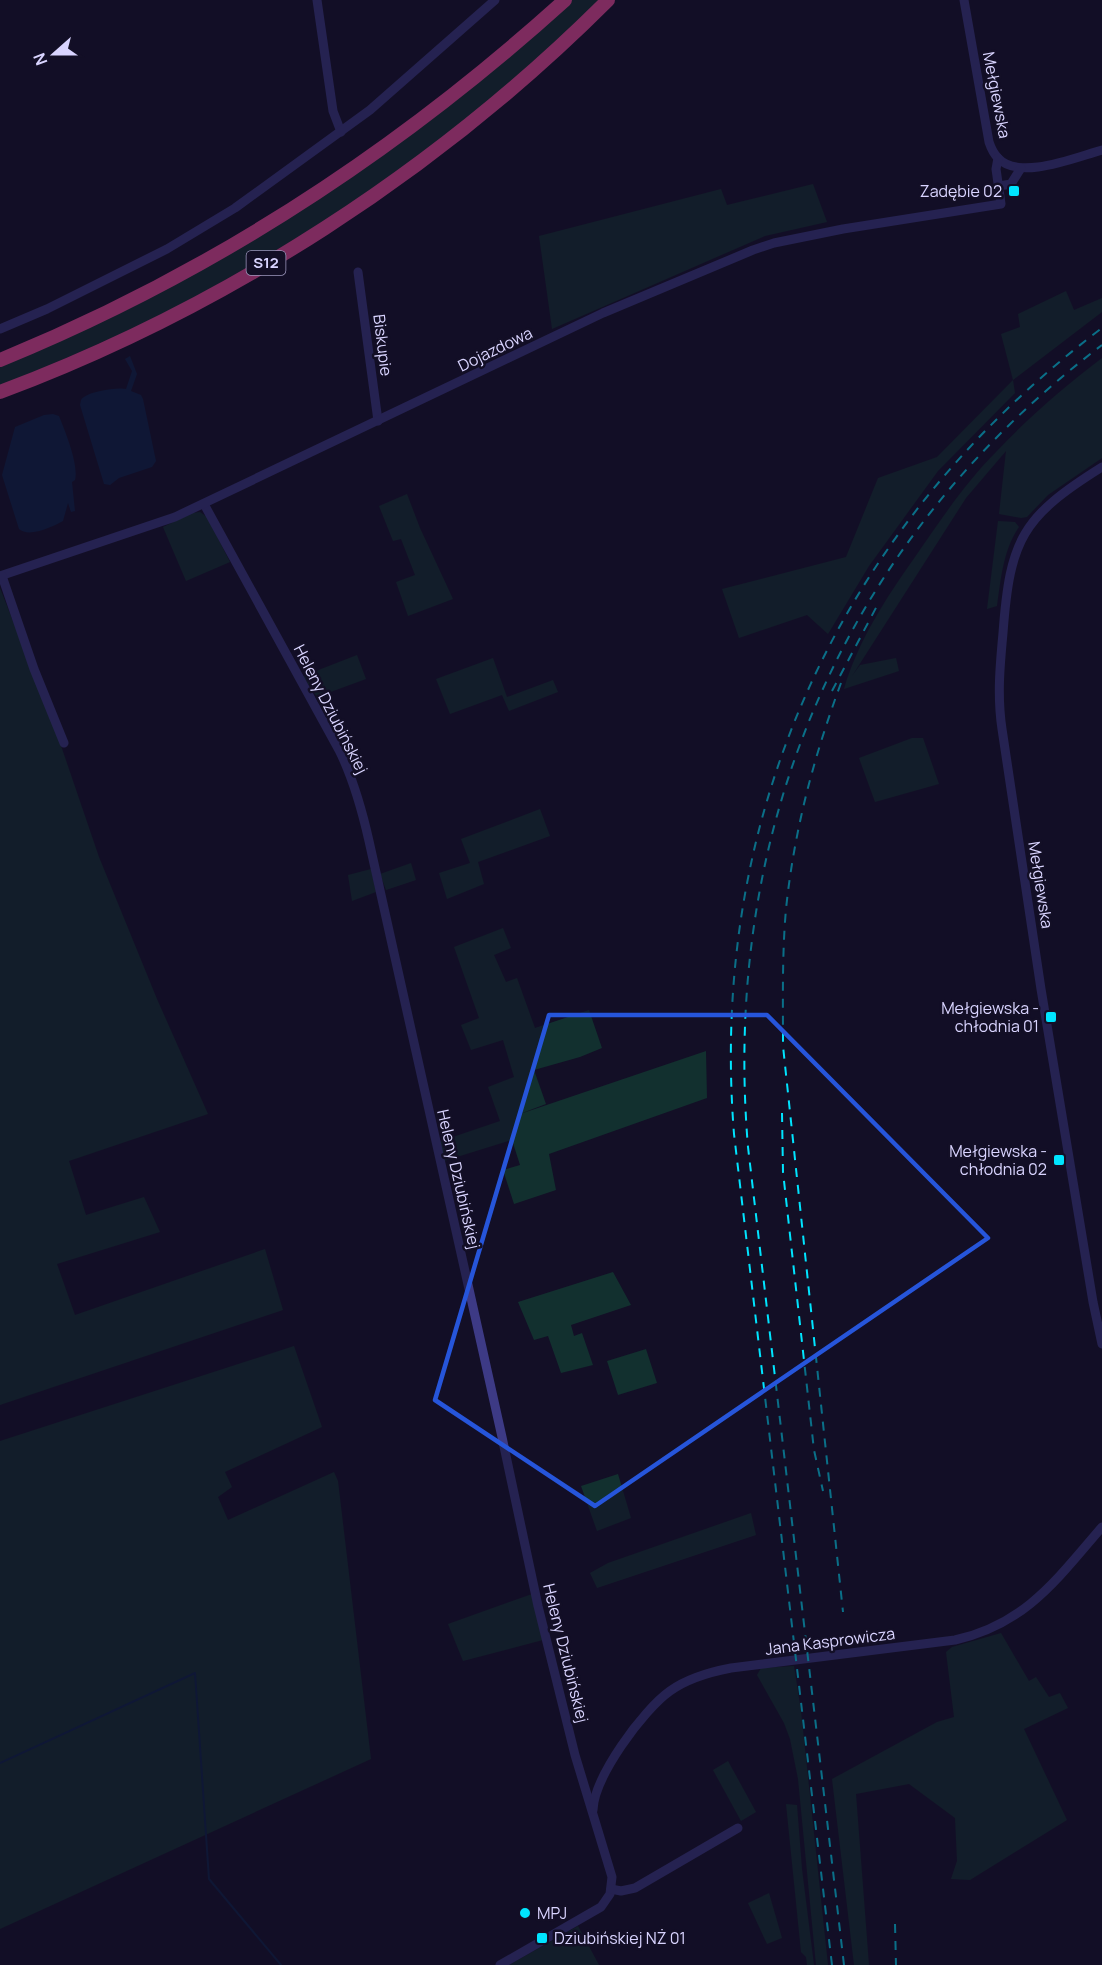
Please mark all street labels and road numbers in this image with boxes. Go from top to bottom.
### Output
street label: Mełgiewska [978,50,1016,140]
road number: S12 [246,251,286,275]
street label: Biskupie [368,313,398,377]
street label: Dojazdowa [454,322,536,376]
street label: Heleny Dziubińskiej [289,640,373,778]
street label: Mełgiewska [1023,840,1059,930]
street label: Heleny Dziubińskiej [432,1107,486,1251]
street label: Heleny Dziubińskiej [538,1581,594,1725]
street label: Jana Kasprowicza [764,1622,896,1660]

